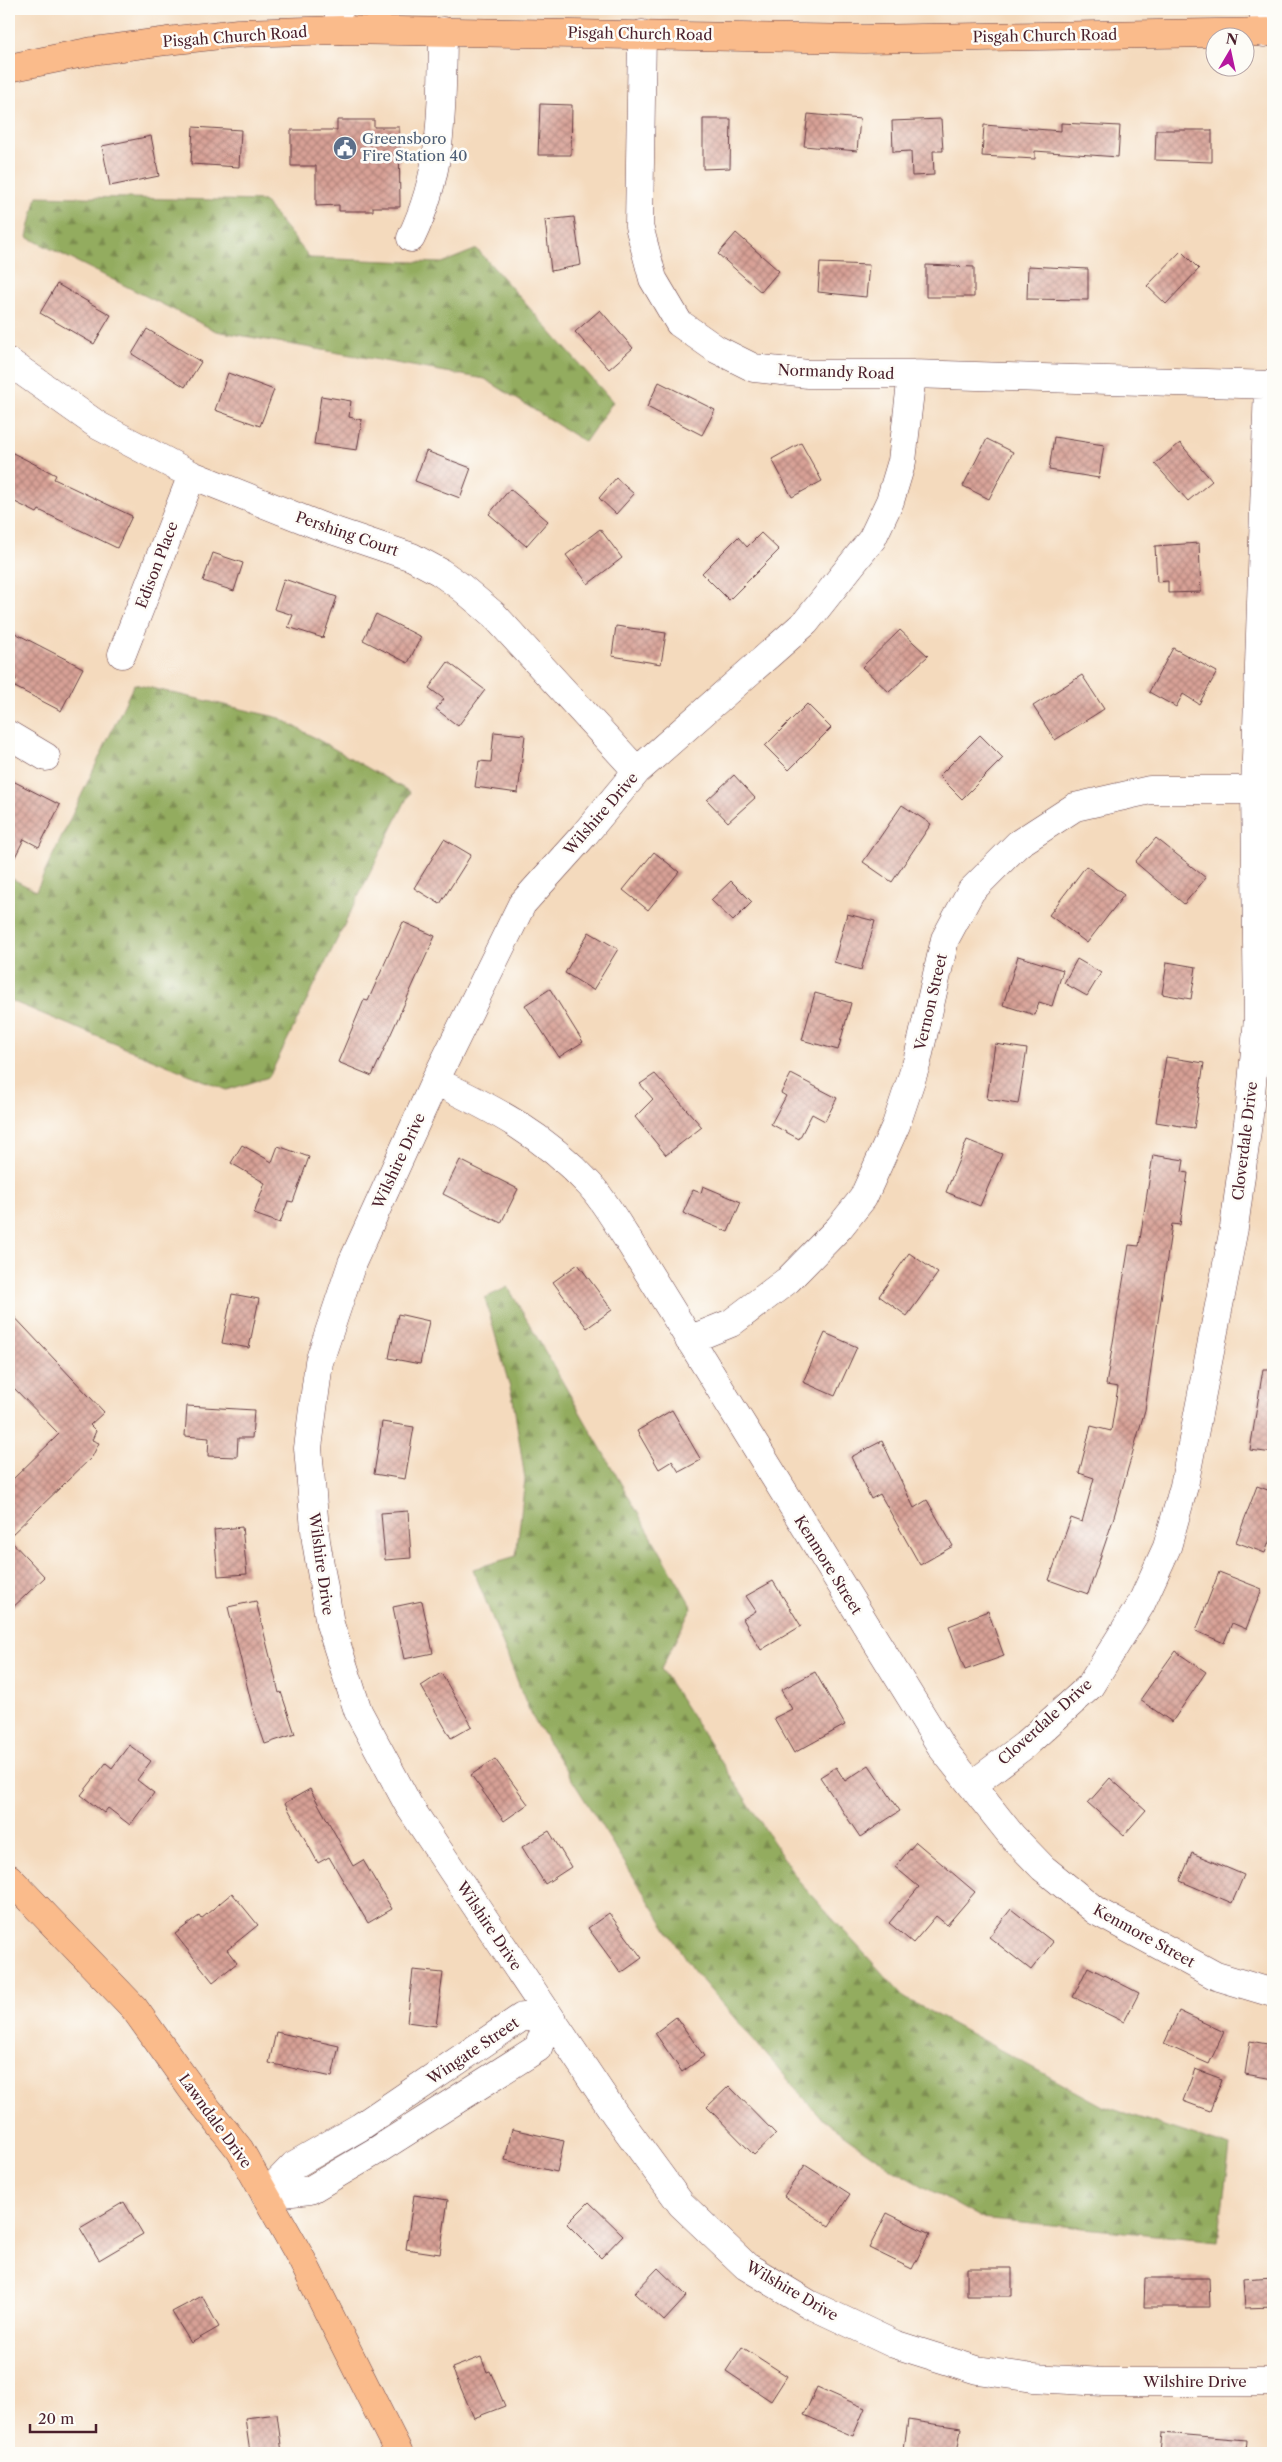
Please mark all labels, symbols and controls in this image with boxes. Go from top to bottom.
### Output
street label: Pisgah Church Road [162,22,308,51]
street label: Pisgah Church Road [567,23,713,44]
street label: Pisgah Church Road [972,25,1118,46]
north arrow [1204,28,1254,78]
text: N [1225,29,1239,49]
place label: Greensboro Fire Station 40 [362,129,468,165]
public building icon: Greensboro Fire Station 40 [332,135,358,161]
street label: Normandy Road [777,360,895,383]
street label: Pershing Court [293,507,402,560]
street label: Edison Place [131,519,182,611]
street label: Wilshire Drive [559,768,642,860]
street label: Vernon Street [910,951,951,1053]
street label: Cloverdale Drive [1228,1080,1261,1202]
street label: Wilshire Drive [368,1110,429,1213]
street label: Wilshire Drive [305,1510,338,1616]
street label: Kenmore Street [790,1512,867,1618]
street label: Cloverdale Drive [994,1674,1096,1769]
street label: Wilshire Drive [452,1877,526,1974]
street label: Kenmore Street [1090,1900,1199,1972]
street label: Wingate Street [422,2013,523,2089]
street label: Lawndale Drive [175,2070,256,2172]
street label: Wilshire Drive [742,2256,842,2325]
street label: Wilshire Drive [1142,2372,1247,2391]
scale bar [30,2402,96,2434]
text: 20 m [38,2409,74,2428]

